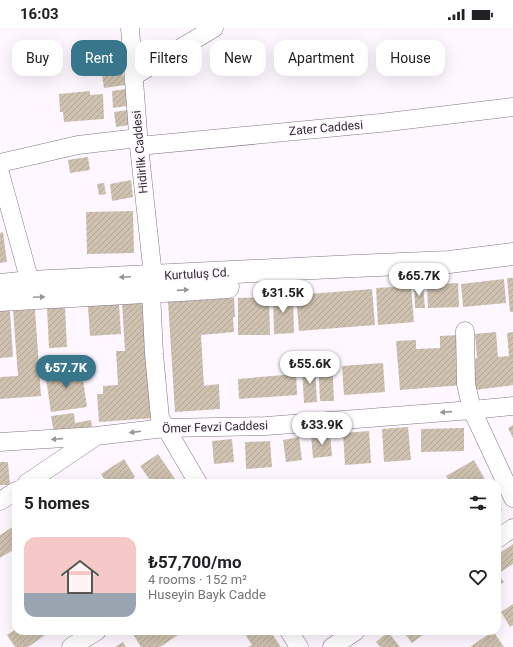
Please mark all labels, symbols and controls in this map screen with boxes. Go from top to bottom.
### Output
text: 16:03 [20,5,59,23]
chip: Buy [12,40,63,76]
chip: Rent [71,40,127,76]
chip: Filters [135,40,202,76]
chip: New [210,40,266,76]
chip: Apartment [274,40,368,76]
chip: House [376,40,445,76]
street label: Hidirlik Caddesi [129,110,151,194]
street label: Zater Caddesi [288,118,364,138]
pin: ₺65.7K [386,263,452,297]
street label: Kurtuluş Cd. [164,265,230,283]
text: ₺65.7K [398,268,440,283]
one-way arrow [119,274,131,281]
pin: ₺31.5K [250,280,316,314]
text: ₺31.5K [262,285,304,300]
one-way arrow [177,287,189,294]
one-way arrow [33,294,45,301]
pin: ₺55.6K [277,351,343,385]
pin: ₺57.7K [33,355,99,389]
text: ₺55.6K [289,356,331,371]
text: ₺57.7K [45,360,87,375]
one-way arrow [440,409,452,416]
pin: ₺33.9K [289,412,355,446]
street label: Ömer Fevzi Caddesi [162,417,268,436]
text: ₺33.9K [301,417,343,432]
one-way arrow [129,429,141,435]
one-way arrow [51,435,63,442]
icon: filters [467,492,489,514]
text: 5 homes [24,493,90,513]
text: ₺57,700/mo [148,552,242,572]
icon: home [56,553,104,601]
icon: heart [467,566,489,588]
text: 4 rooms · 152 m² [148,572,247,587]
text: Huseyin Bayk Cadde [148,587,266,602]

